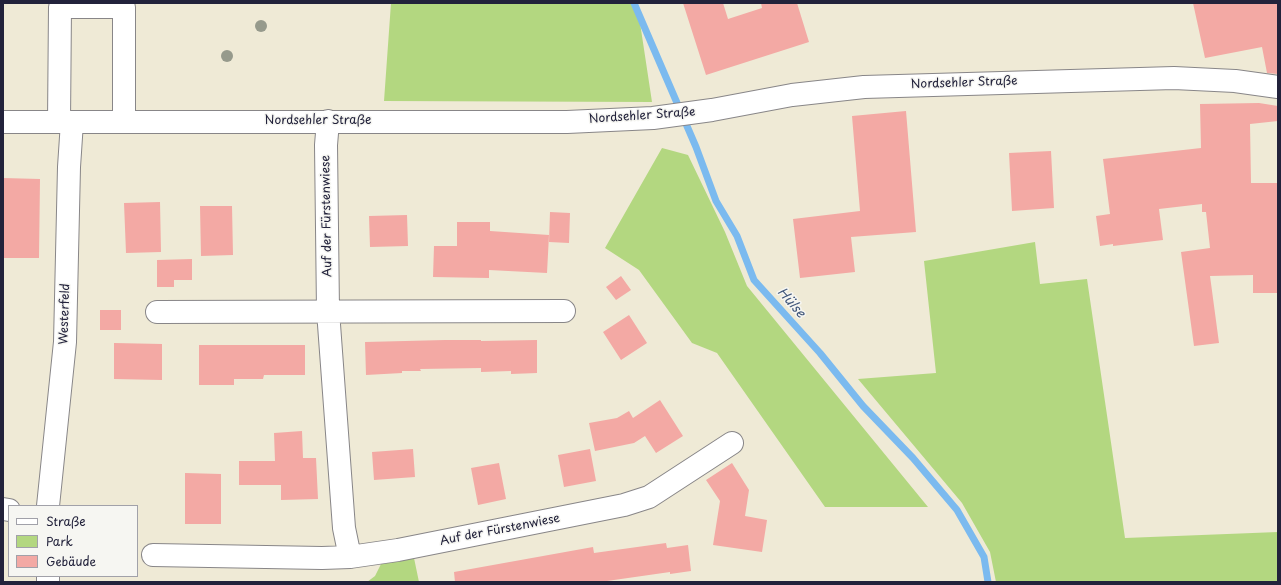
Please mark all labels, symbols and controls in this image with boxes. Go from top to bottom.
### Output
street label: Nordsehler Straße [910,74,1018,92]
street label: Nordsehler Straße [588,105,696,127]
street label: Nordsehler Straße [265,114,371,128]
street label: Auf der Fürstenwiese [319,155,335,277]
street label: Westerfeld [57,283,73,345]
water label: Hülse [774,285,808,321]
legend [8,505,138,577]
street label: Auf der Fürstenwiese [439,511,561,549]
text: Straße [46,512,86,530]
text: Park [46,532,73,550]
text: Gebäude [46,552,96,570]

